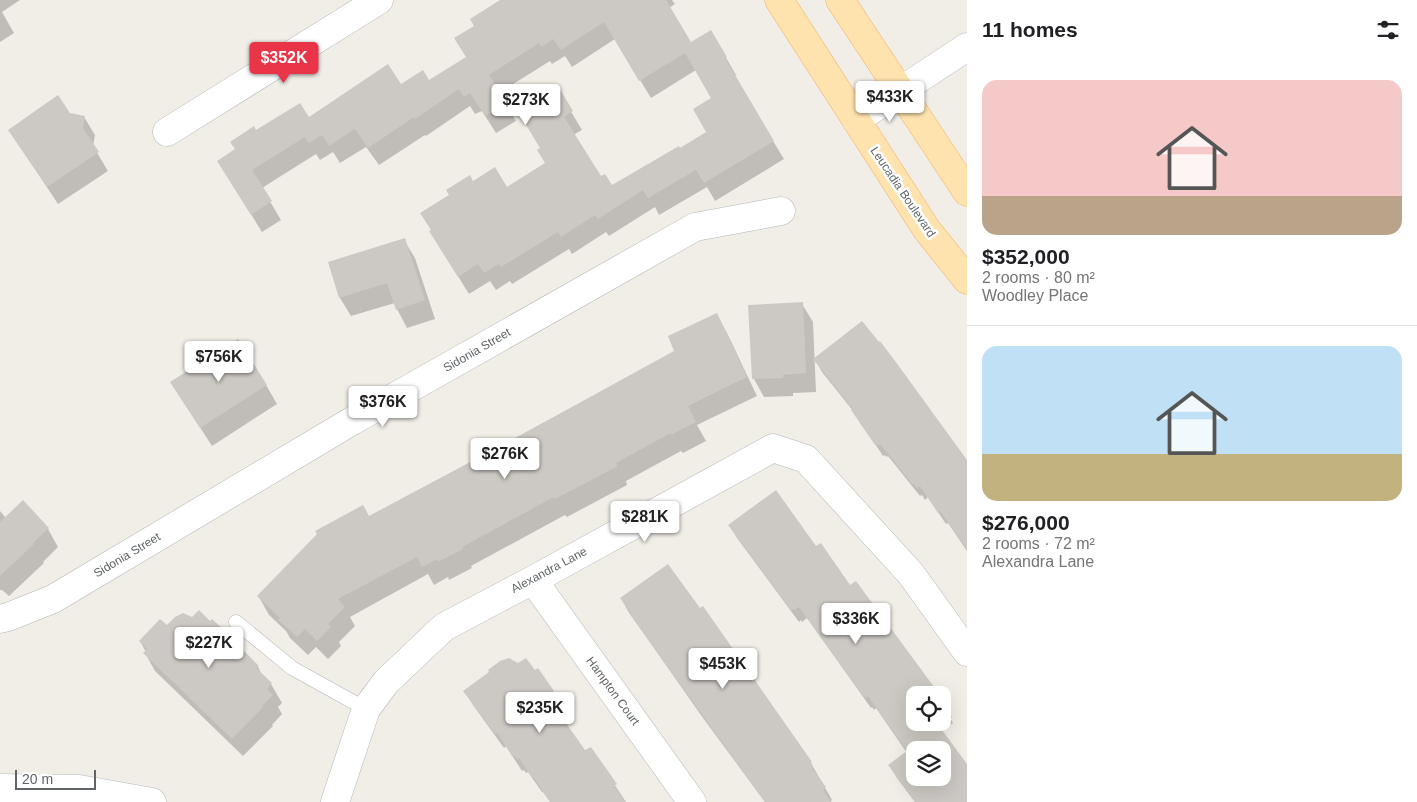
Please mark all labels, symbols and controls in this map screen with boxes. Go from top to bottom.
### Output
icon: filters [1374,16,1402,44]
text: 11 homes [982,18,1078,41]
pin: $352K [249,42,319,84]
text: $352K [260,49,308,66]
pin: $433K [855,80,925,123]
pin: $273K [491,84,561,126]
text: $433K [866,88,914,105]
text: $273K [502,91,550,108]
icon: home [1147,113,1237,203]
street label: Leucadia Boulevard [868,144,938,240]
text: $352,000 [982,245,1070,268]
text: 2 rooms · 80 m² [982,269,1095,286]
text: Woodley Place [982,287,1088,304]
street label: Sidonia Street [441,325,514,375]
pin: $756K [184,340,254,383]
text: $756K [195,348,243,365]
icon: home [1147,378,1237,468]
pin: $376K [348,386,418,428]
text: $376K [359,393,407,410]
pin: $276K [470,438,540,480]
text: $276K [481,445,529,462]
pin: $281K [610,500,680,543]
text: $281K [621,508,669,525]
text: $276,000 [982,511,1070,534]
street label: Sidonia Street [91,529,163,580]
text: 2 rooms · 72 m² [982,535,1095,552]
street label: Alexandra Lane [509,544,590,596]
text: Alexandra Lane [982,553,1094,570]
pin: $336K [821,602,891,645]
text: $336K [832,610,880,627]
pin: $227K [174,626,244,669]
text: $227K [185,634,233,651]
pin: $453K [688,648,758,690]
street label: Hampton Court [583,654,643,729]
text: $453K [699,655,747,672]
map controls [906,686,951,786]
button: locate [906,686,951,731]
pin: $235K [505,692,575,734]
text: $235K [516,699,564,716]
button: layers [906,741,951,786]
scale bar [15,767,96,790]
text: 20 m [22,771,53,787]

